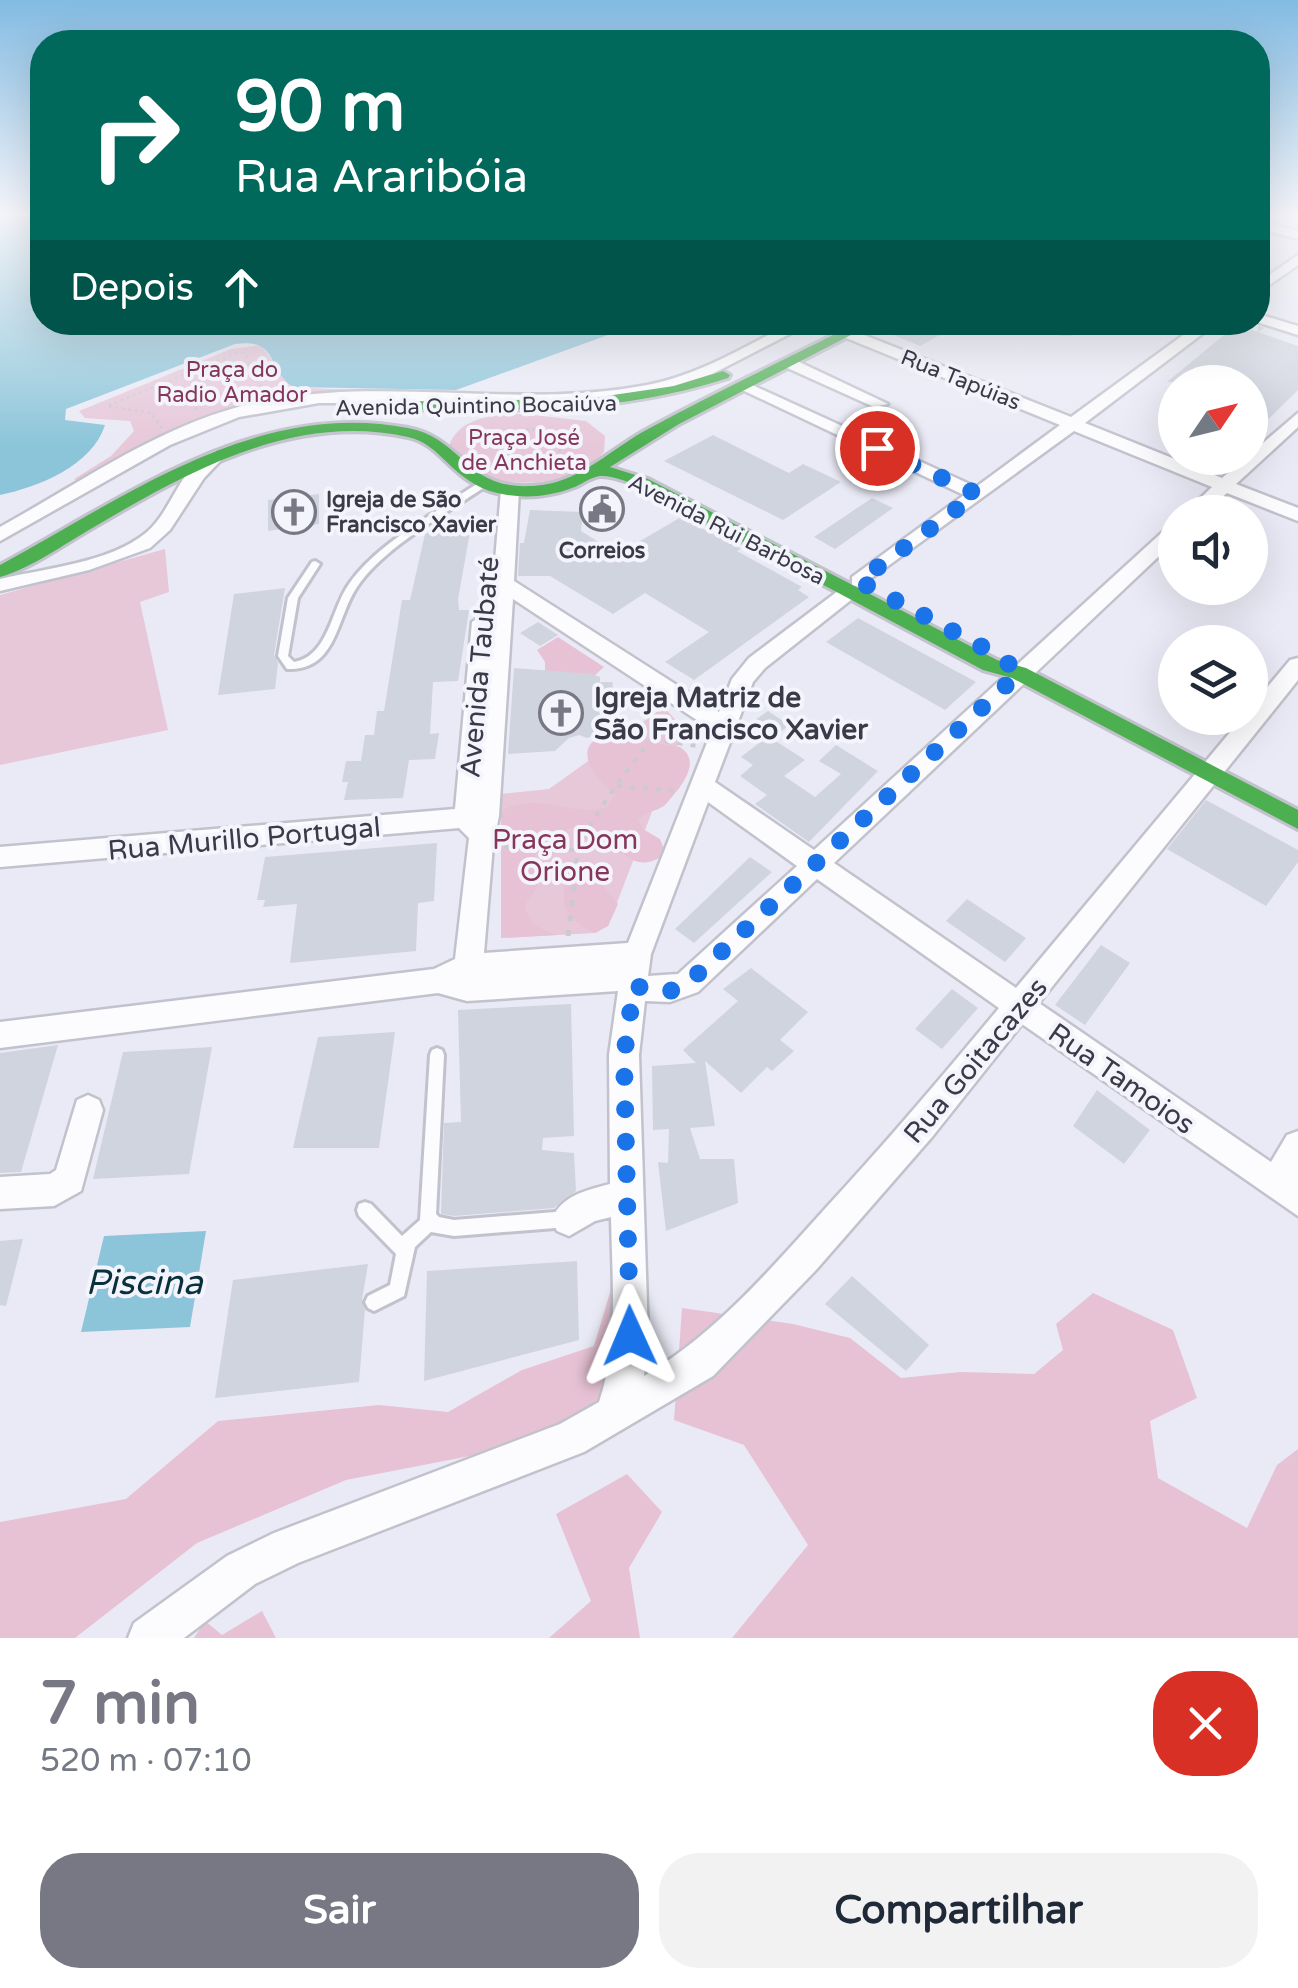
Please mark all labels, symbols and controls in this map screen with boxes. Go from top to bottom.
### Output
text: 90 m [235,66,405,150]
icon: right [70,70,200,200]
text: Rua Araribóia [235,151,528,205]
icon: ahead [214,260,269,315]
text: Depois [70,265,194,311]
street label: Rua Tapúias [897,344,1024,416]
park label: Praça do Radio Amador [156,357,308,408]
north arrow [1158,365,1268,475]
map controls [1158,365,1268,735]
street label: Avenida Quintino Bocaiúva [335,391,617,421]
pin [835,406,920,491]
icon: arrive [850,421,905,476]
park label: Praça José de Anchieta [461,425,587,476]
street label: Avenida Rui Barbosa [624,469,829,591]
public building icon: Correios [579,486,625,532]
place label: Igreja de São Francisco Xavier [326,487,497,538]
church icon: Igreja de São Francisco Xavier [271,489,317,535]
button: sound [1158,495,1268,605]
place label: Correios [559,538,646,564]
street label: Avenida Taubaté [453,555,507,779]
button: layers [1158,625,1268,735]
place label: Igreja Matriz de São Francisco Xavier [594,681,869,747]
church icon: Igreja Matriz de São Francisco Xavier [538,690,584,736]
street label: Rua Murillo Portugal [106,810,382,868]
park label: Praça Dom Orione [492,823,638,889]
street label: Rua Goitacazes [897,971,1055,1150]
street label: Rua Tamoios [1042,1016,1201,1142]
water label: Piscina [85,1262,204,1304]
position arrow [578,1284,682,1388]
text: 7 min [40,1668,200,1740]
button: close [1153,1671,1258,1776]
text: 520 m · 07:10 [40,1742,252,1780]
button: Sair [40,1853,639,1968]
button: Compartilhar [659,1853,1258,1968]

